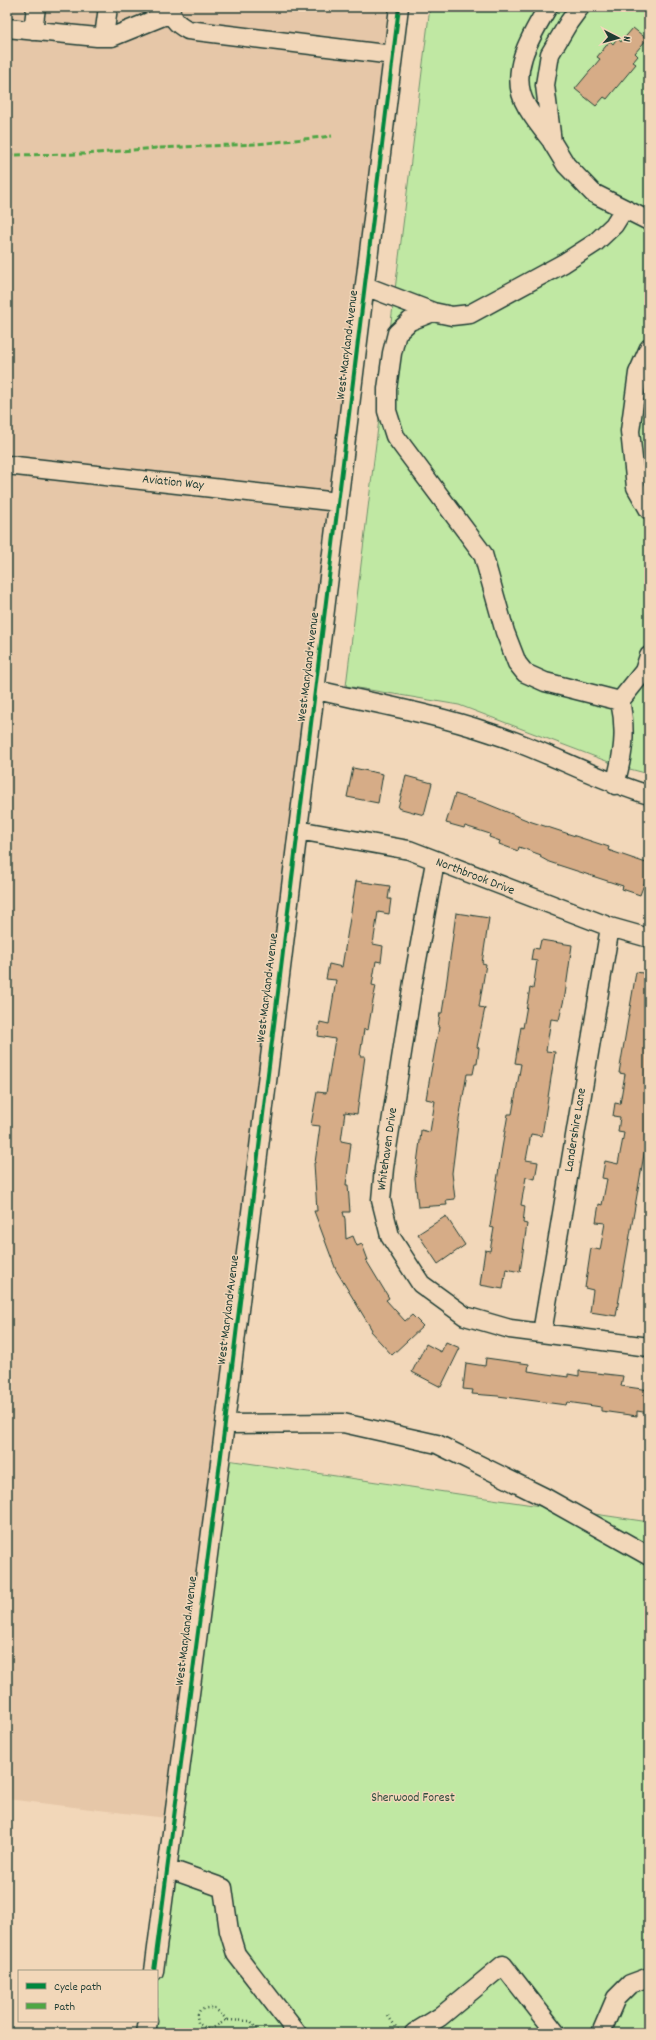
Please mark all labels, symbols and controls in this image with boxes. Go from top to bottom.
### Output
north arrow [598,18,638,58]
text: N [618,35,634,43]
street label: West Maryland Avenue [332,289,364,401]
street label: Aviation Way [141,470,205,496]
street label: West Maryland Avenue [293,611,325,723]
street label: Northbrook Drive [433,853,517,901]
street label: West Maryland Avenue [252,932,284,1044]
street label: Landershire Lane [560,1086,592,1173]
street label: Whitehaven Drive [373,1106,403,1192]
street label: West Maryland Avenue [213,1254,245,1366]
street label: West Maryland Avenue [171,1575,203,1687]
park label: Sherwood Forest [371,1789,455,1808]
legend [18,1970,158,2022]
text: Cycle path [54,1979,102,1996]
text: Path [54,1999,75,2016]

